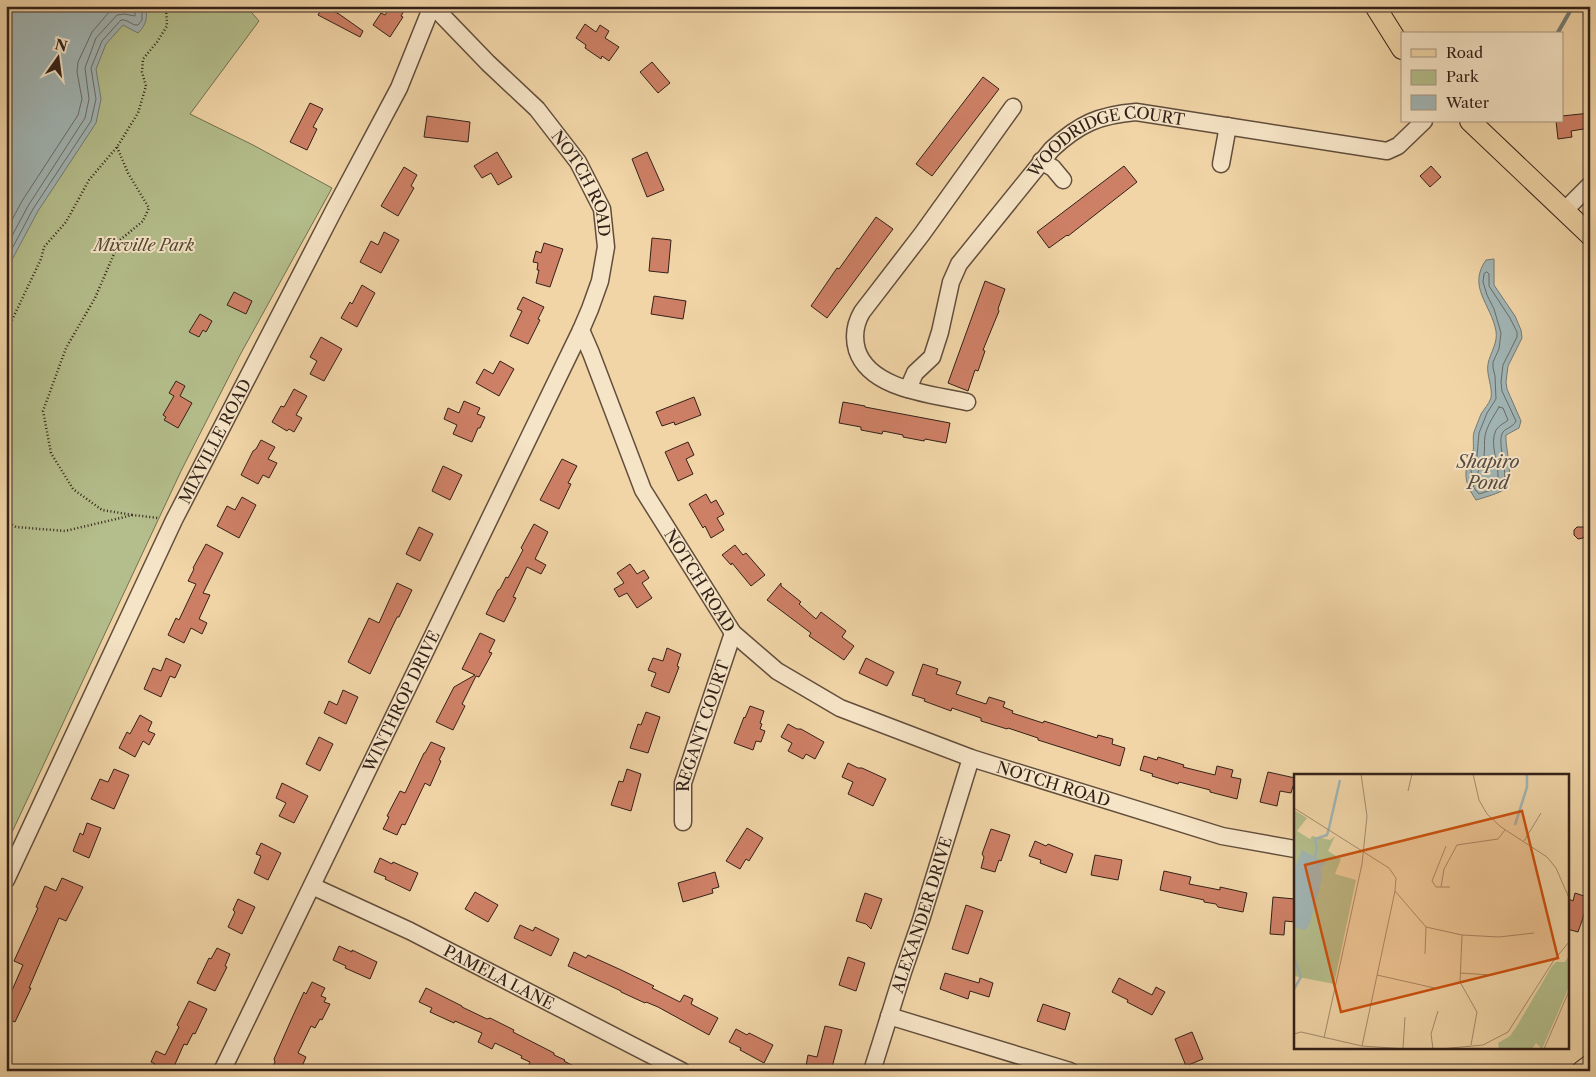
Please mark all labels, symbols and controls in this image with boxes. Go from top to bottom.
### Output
north arrow [32,32,82,82]
legend [1401,32,1564,122]
text: N [53,35,69,56]
text: Road [1446,43,1483,62]
text: Park [1446,67,1480,86]
text: Water [1445,93,1490,112]
street label: WOODRIDGE COURT [1023,102,1186,182]
street label: NOTCH ROAD [547,126,615,238]
park label: Mixville Park [92,235,195,255]
street label: MIXVILLE ROAD [174,375,255,507]
water label: Shapiro Pond [1456,451,1519,494]
street label: NOTCH ROAD [660,525,740,636]
street label: WINTHROP DRIVE [358,627,444,776]
street label: REGANT COURT [673,658,733,792]
street label: NOTCH ROAD [994,757,1113,811]
inset map [1294,774,1568,1050]
street label: ALEXANDER DRIVE [887,834,956,996]
street label: PAMELA LANE [441,940,558,1014]

